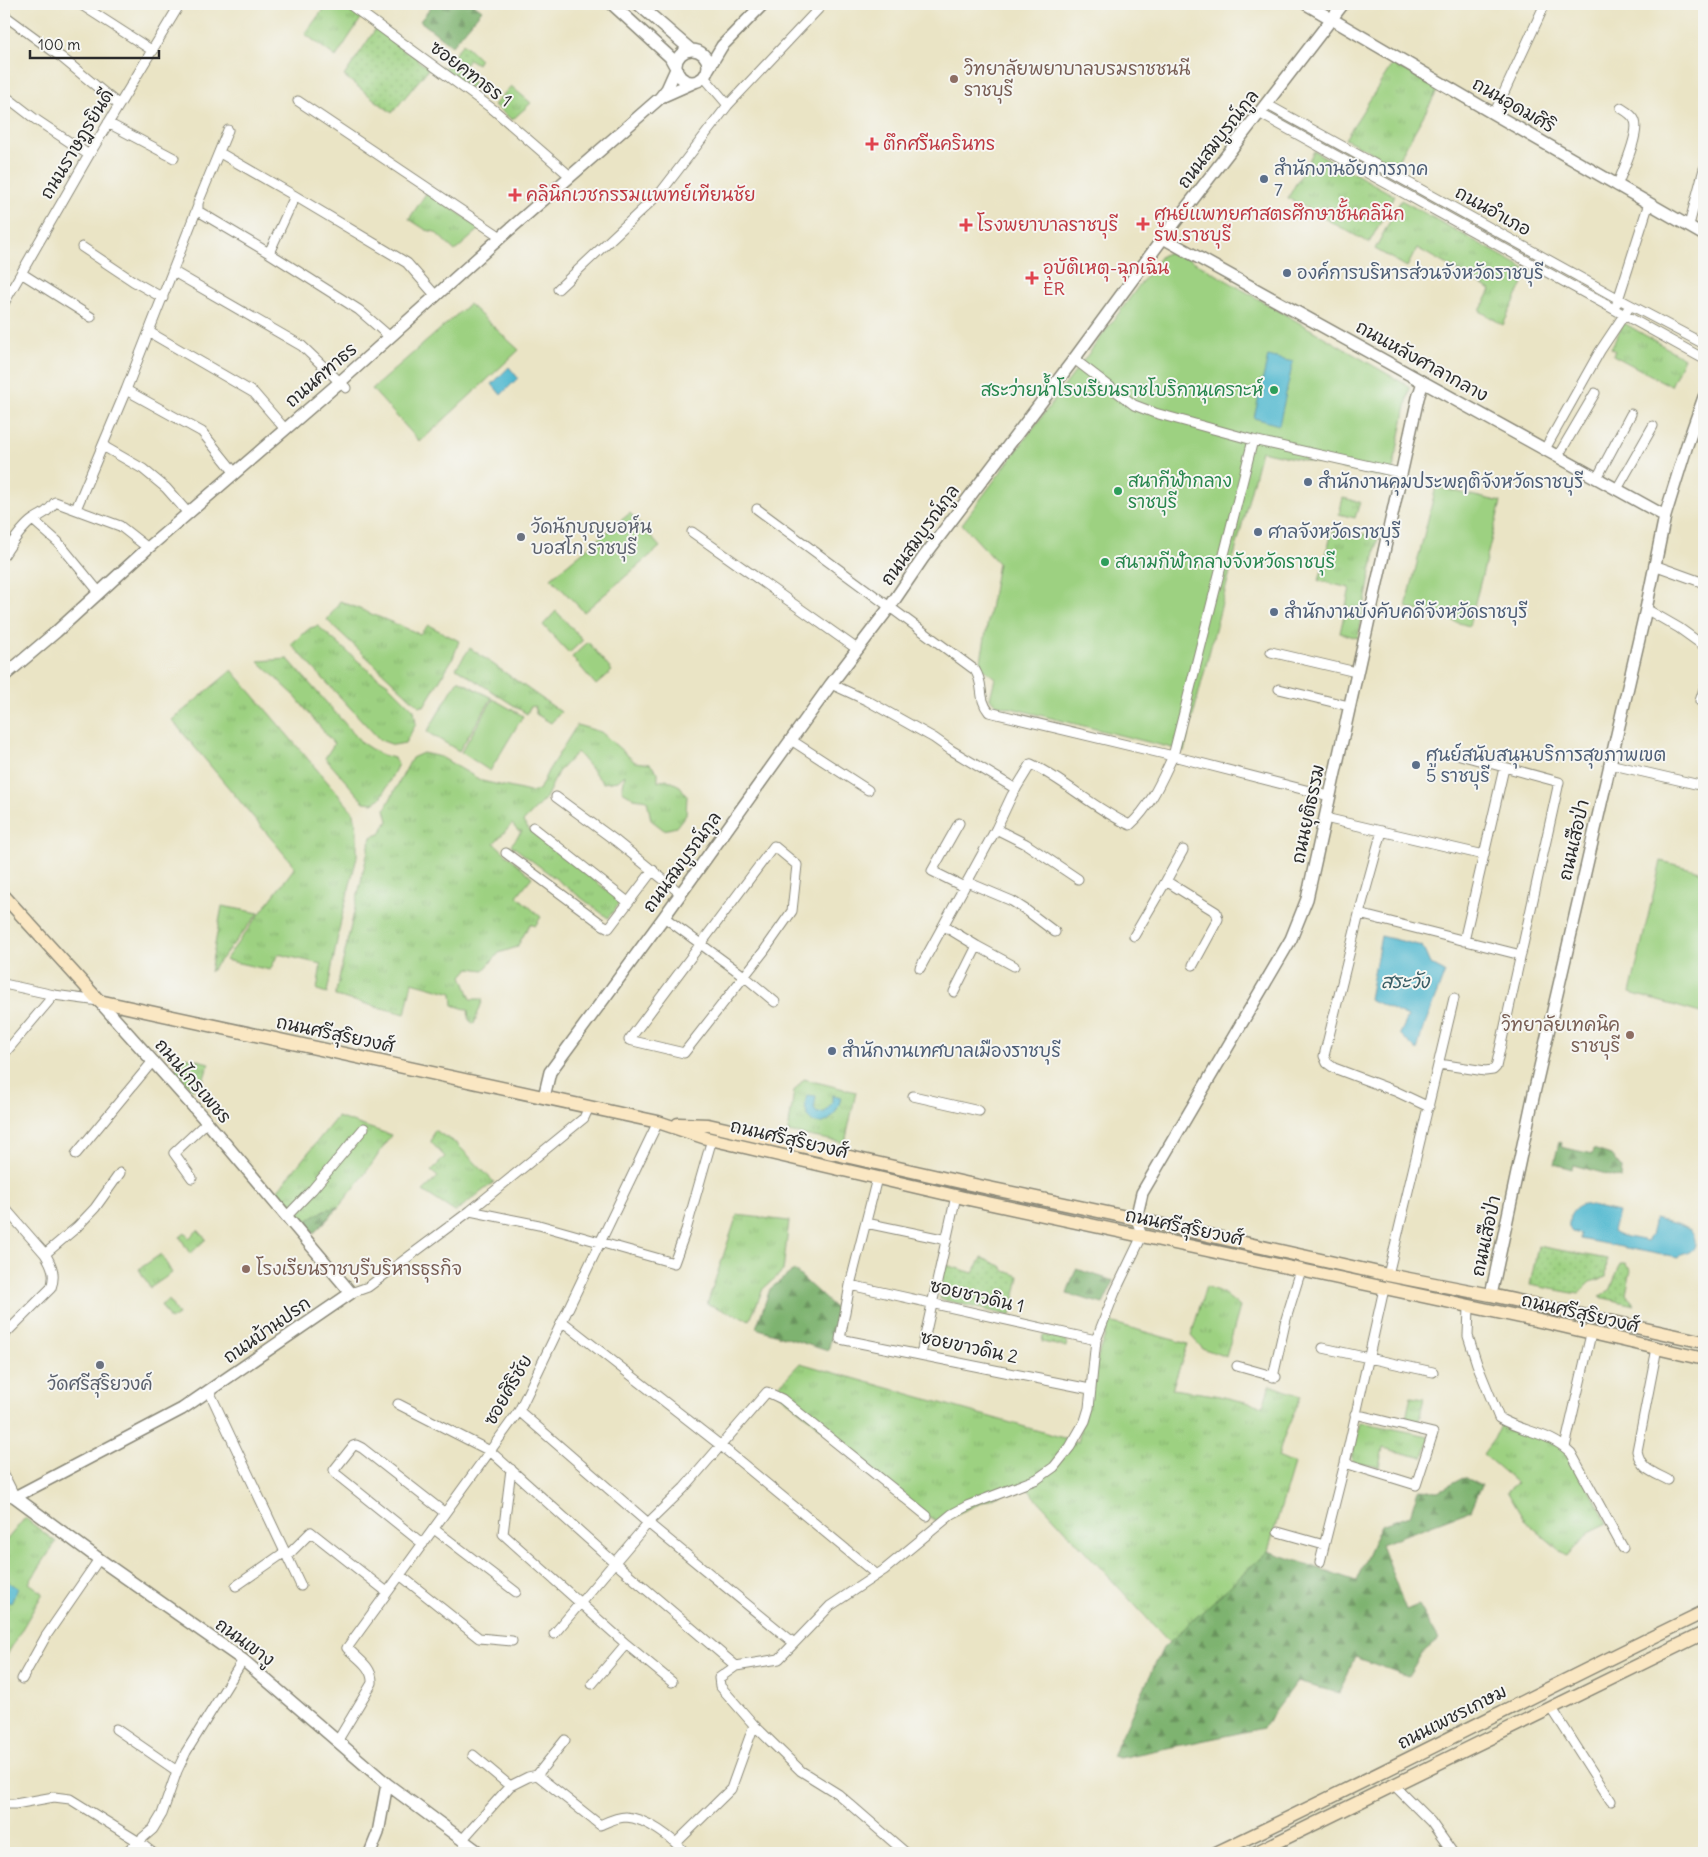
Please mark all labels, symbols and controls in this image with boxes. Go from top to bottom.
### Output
scale bar [30,28,159,60]
text: 100 m [38,35,80,54]
street label: ซอยคฑาธร 1 [426,35,517,112]
place label: วิทยาลัยพยาบาลบรมราชชนนี ราชบุรี [964,57,1190,104]
street label: ถนนอุดมศิริ [1467,72,1560,140]
marker: วิทยาลัยพยาบาลบรมราชชนนี ราชบุรี [948,73,960,85]
street label: ถนนราษฎรยินดี [35,84,119,204]
street label: ถนนสมบูรณ์กูล [1171,84,1266,195]
place label: ตึกศรีนครินทร [883,132,995,155]
marker: ตึกศรีนครินทร [865,137,879,151]
place label: สำนักงานอัยการภาค 7 [1274,157,1428,201]
marker: สำนักงานอัยการภาค 7 [1258,173,1270,185]
street label: ถนนอำเภอ [1451,180,1535,241]
place label: คลินิกเวชกรรมแพทย์เทียนชัย [526,182,756,206]
marker: คลินิกเวชกรรมแพทย์เทียนชัย [508,188,522,202]
place label: ศูนย์แพทยศาสตรศึกษาชั้นคลินิก รพ.ราชบุรี [1154,198,1405,249]
place label: โรงพยาบาลราชบุรี [977,212,1118,239]
marker: ศูนย์แพทยศาสตรศึกษาชั้นคลินิก รพ.ราชบุรี [1136,217,1150,231]
marker: โรงพยาบาลราชบุรี [959,218,973,232]
place label: อุบัติเหตุ-ฉุกเฉิน ER [1043,256,1169,300]
place label: องค์การบริหารส่วนจังหวัดราชบุรี [1297,260,1544,287]
marker: องค์การบริหารส่วนจังหวัดราชบุรี [1281,267,1293,279]
marker: อุบัติเหตุ-ฉุกเฉิน ER [1025,271,1039,285]
street label: ถนนหลังศาลากลาง [1352,315,1492,406]
street label: ถนนคฑาธร [280,337,361,412]
place label: สระว่ายน้ำโรงเรียนราชโบริกานุเคราะห์ [981,373,1264,404]
marker: สระว่ายน้ำโรงเรียนราชโบริกานุเคราะห์ [1268,384,1280,396]
place label: สนากีฬากลาง ราชบุรี [1128,469,1232,516]
place label: สำนักงานคุมประพฤติจังหวัดราชบุรี [1318,470,1583,496]
marker: สำนักงานคุมประพฤติจังหวัดราชบุรี [1302,476,1314,488]
street label: ถนนสมบูรณ์กูล [874,479,966,591]
marker: สนากีฬากลาง ราชบุรี [1112,485,1124,497]
place label: วัดนักบุญยอห์น บอสโก ราชบุรี [531,514,652,562]
place label: ศาลจังหวัดราชบุรี [1268,520,1401,546]
marker: ศาลจังหวัดราชบุรี [1252,526,1264,538]
marker: วัดนักบุญยอห์น บอสโก ราชบุรี [515,531,527,543]
place label: สนามกีฬากลางจังหวัดราชบุรี [1115,550,1335,576]
marker: สนามกีฬากลางจังหวัดราชบุรี [1099,556,1111,568]
place label: สำนักงานบังคับคดีจังหวัดราชบุรี [1284,600,1528,626]
marker: สำนักงานบังคับคดีจังหวัดราชบุรี [1268,606,1280,618]
place label: ศูนย์สนับสนุนบริการสุขภาพเขต 5 ราชบุรี [1426,742,1666,790]
marker: ศูนย์สนับสนุนบริการสุขภาพเขต 5 ราชบุรี [1410,759,1422,771]
street label: ถนนยุติธรรม [1286,762,1332,866]
street label: ถนนเสือป่า [1553,797,1594,883]
street label: ถนนสมบูรณ์กูล [636,806,728,918]
water label: สระวัง [1381,969,1431,993]
street label: ถนนศรีสุริยวงศ์ [273,1009,398,1061]
place label: วิทยาลัยเทคนิค ราชบุรี [1501,1013,1620,1060]
marker: วิทยาลัยเทคนิค ราชบุรี [1624,1029,1636,1041]
street label: ถนนไกรเพชร [150,1033,237,1128]
place label: สำนักงานเทศบาลเมืองราชบุรี [842,1039,1061,1065]
marker: สำนักงานเทศบาลเมืองราชบุรี [826,1045,838,1057]
street label: ถนนศรีสุริยวงศ์ [727,1113,852,1167]
street label: ถนนเสือป่า [1466,1193,1505,1279]
street label: ถนนศรีสุริยวงศ์ [1122,1202,1247,1254]
place label: โรงเรียนราชบุรีบริหารธุรกิจ [256,1256,462,1283]
marker: โรงเรียนราชบุรีบริหารธุรกิจ [240,1263,252,1275]
street label: ซอยชาวดิน 1 [928,1273,1027,1318]
street label: ถนนศรีสุริยวงศ์ [1518,1287,1643,1341]
street label: ถนนบ้านปรก [219,1291,315,1368]
street label: ซอยขาวดิน 2 [918,1325,1020,1368]
street label: ซอยศิริชัย [478,1350,537,1429]
marker: วัดศรีสุริยวงค์ [94,1359,106,1371]
place label: วัดศรีสุริยวงค์ [47,1371,153,1398]
street label: ถนนเขางู [209,1612,280,1673]
street label: ถนนเพชรเกษม [1393,1679,1510,1754]

